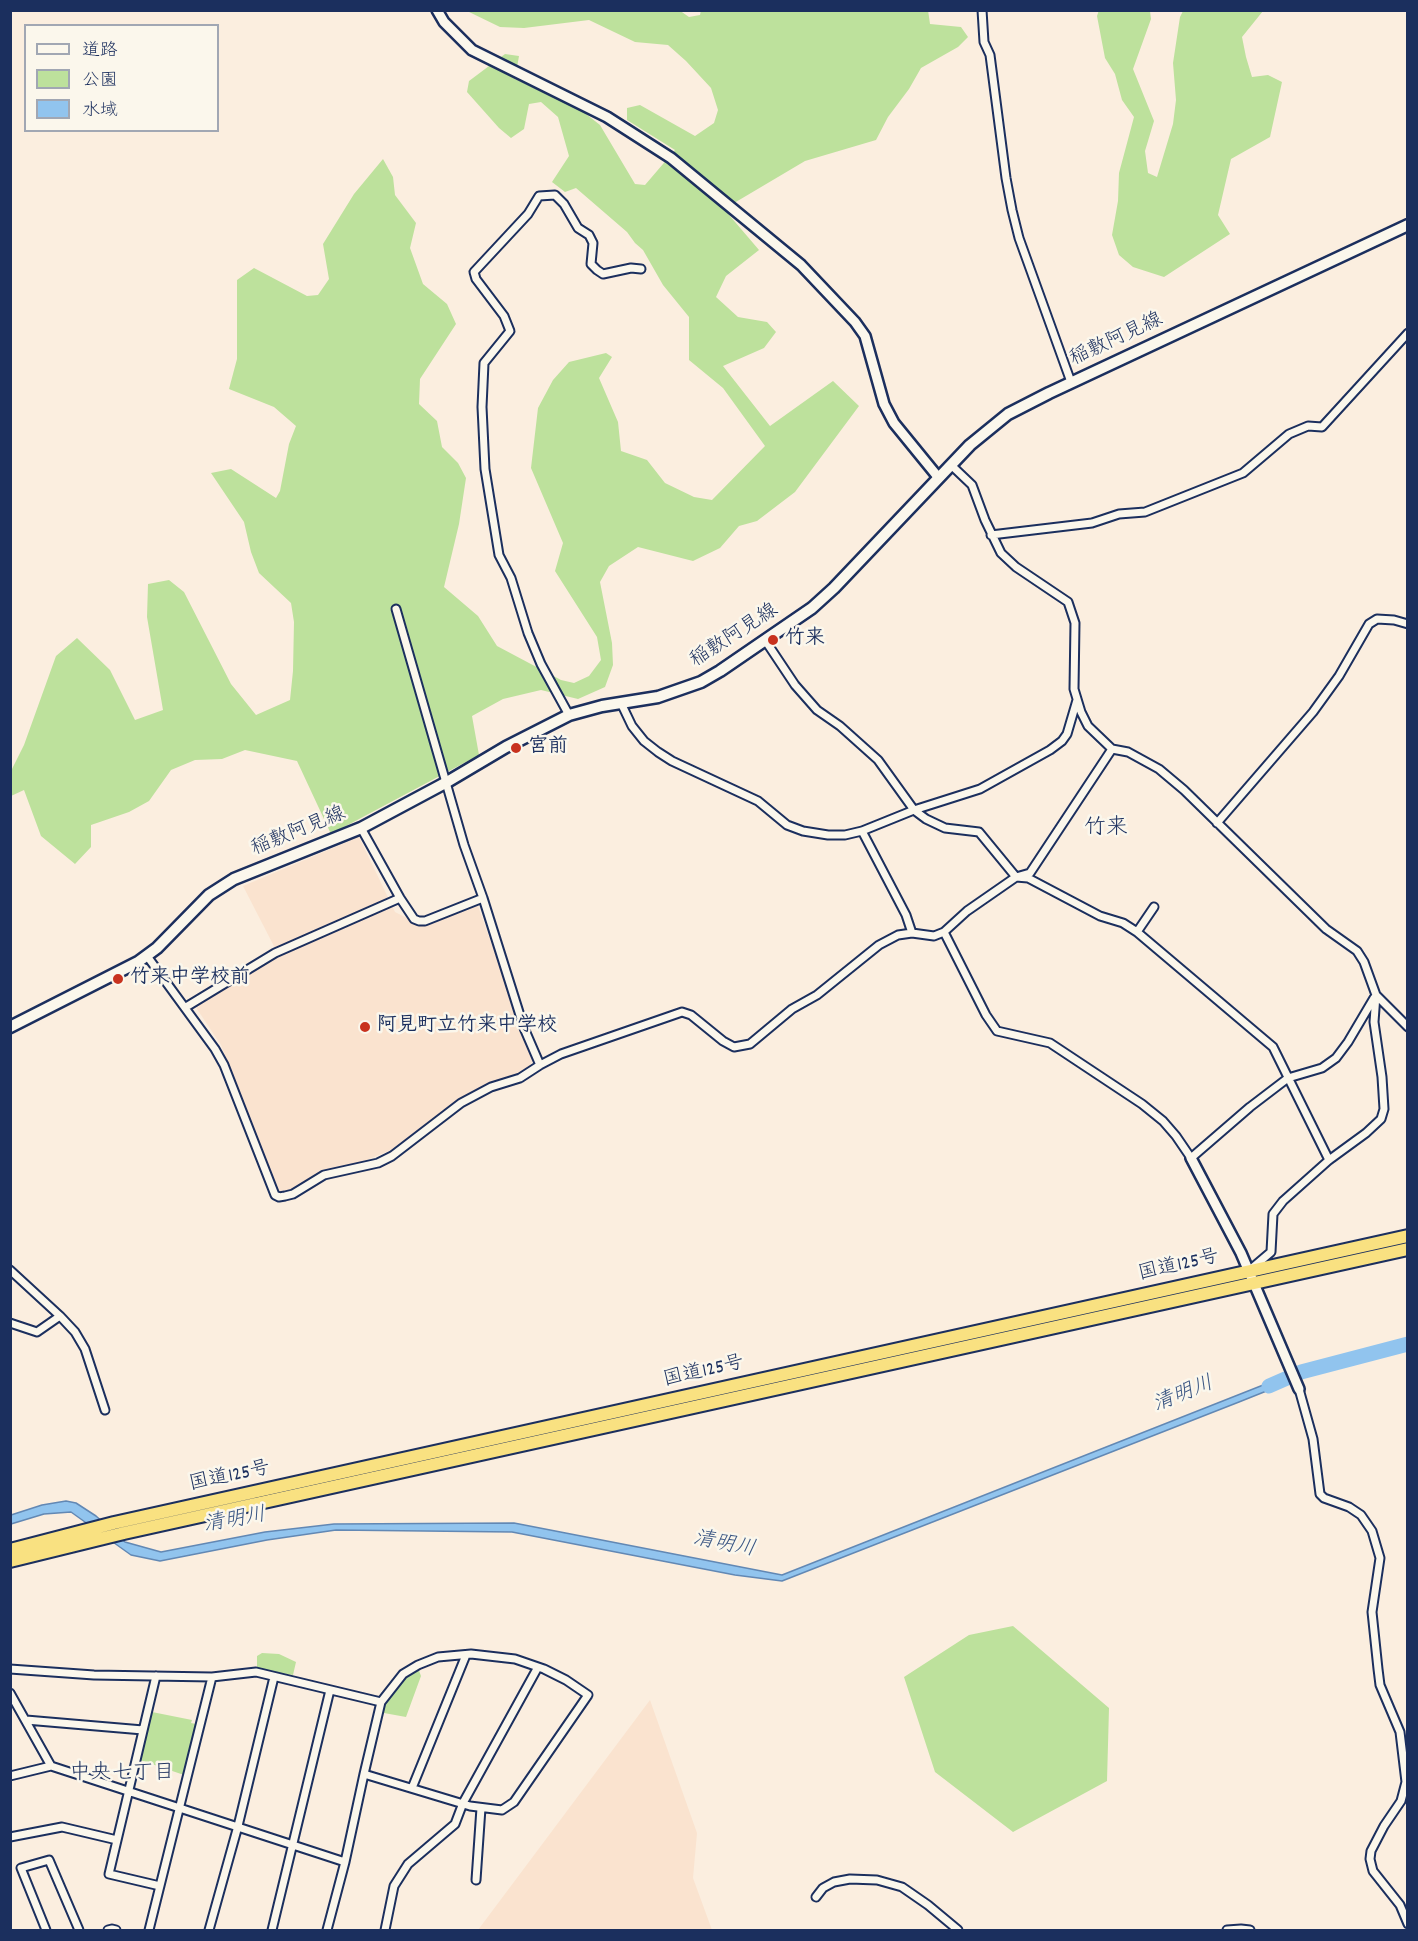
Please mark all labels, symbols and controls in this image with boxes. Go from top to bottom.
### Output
legend [24,24,219,132]
text: 道路 [82,39,118,64]
text: 公園 [82,69,118,94]
text: 水域 [82,99,118,124]
street label: 稲敷阿見線 [1067,309,1167,373]
street label: 稲敷阿見線 [687,600,783,674]
place label: 竹来 [785,628,825,652]
marker: 竹来 [766,633,780,647]
place label: 宮前 [528,736,568,760]
marker: 宮前 [509,741,523,755]
street label: 稲敷阿見線 [248,803,350,863]
district label: 竹来 [1084,817,1128,843]
place label: 竹来中学校前 [130,967,250,991]
marker: 竹来中学校前 [111,972,125,986]
place label: 阿見町立竹来中学校 [377,1015,557,1039]
marker: 阿見町立竹来中学校 [358,1020,372,1034]
street label: 国道125号 [1136,1246,1222,1288]
street label: 国道125号 [661,1352,747,1394]
water label: 清明川 [1150,1373,1218,1419]
street label: 国道125号 [187,1458,273,1498]
water label: 清明川 [202,1504,268,1540]
water label: 清明川 [691,1528,757,1564]
district label: 中央七丁目 [70,1762,174,1788]

